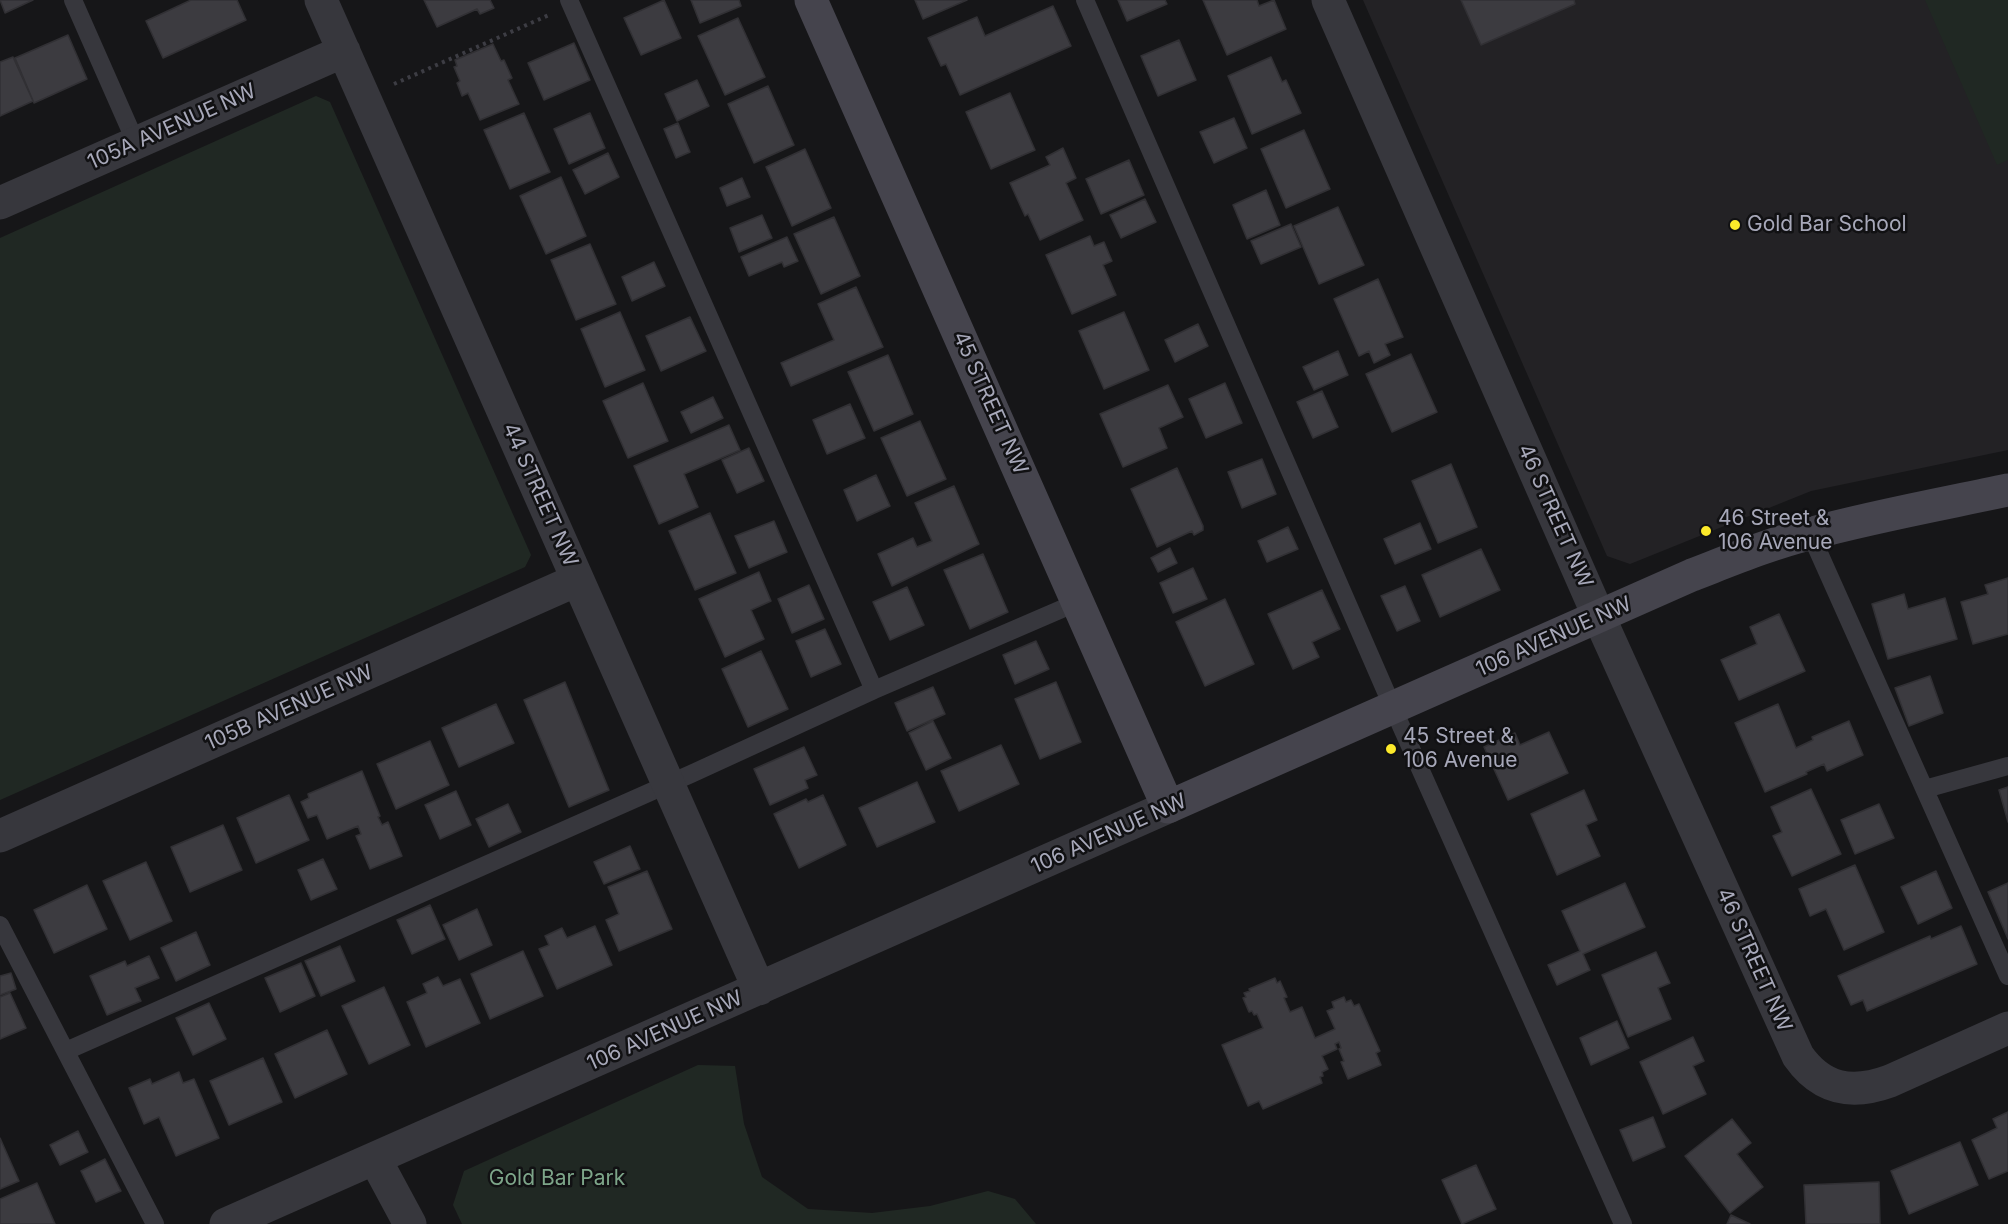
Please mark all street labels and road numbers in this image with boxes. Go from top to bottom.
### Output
street label: 105A AVENUE NW [84,79,260,175]
street label: 45 STREET NW [947,328,1033,478]
street label: 44 STREET NW [497,419,583,571]
street label: 46 STREET NW [1512,440,1598,592]
street label: 106 AVENUE NW [1472,591,1636,683]
street label: 105B AVENUE NW [201,660,377,756]
street label: 106 AVENUE NW [1027,788,1191,880]
street label: 46 STREET NW [1711,884,1797,1036]
street label: 106 AVENUE NW [583,985,747,1077]

